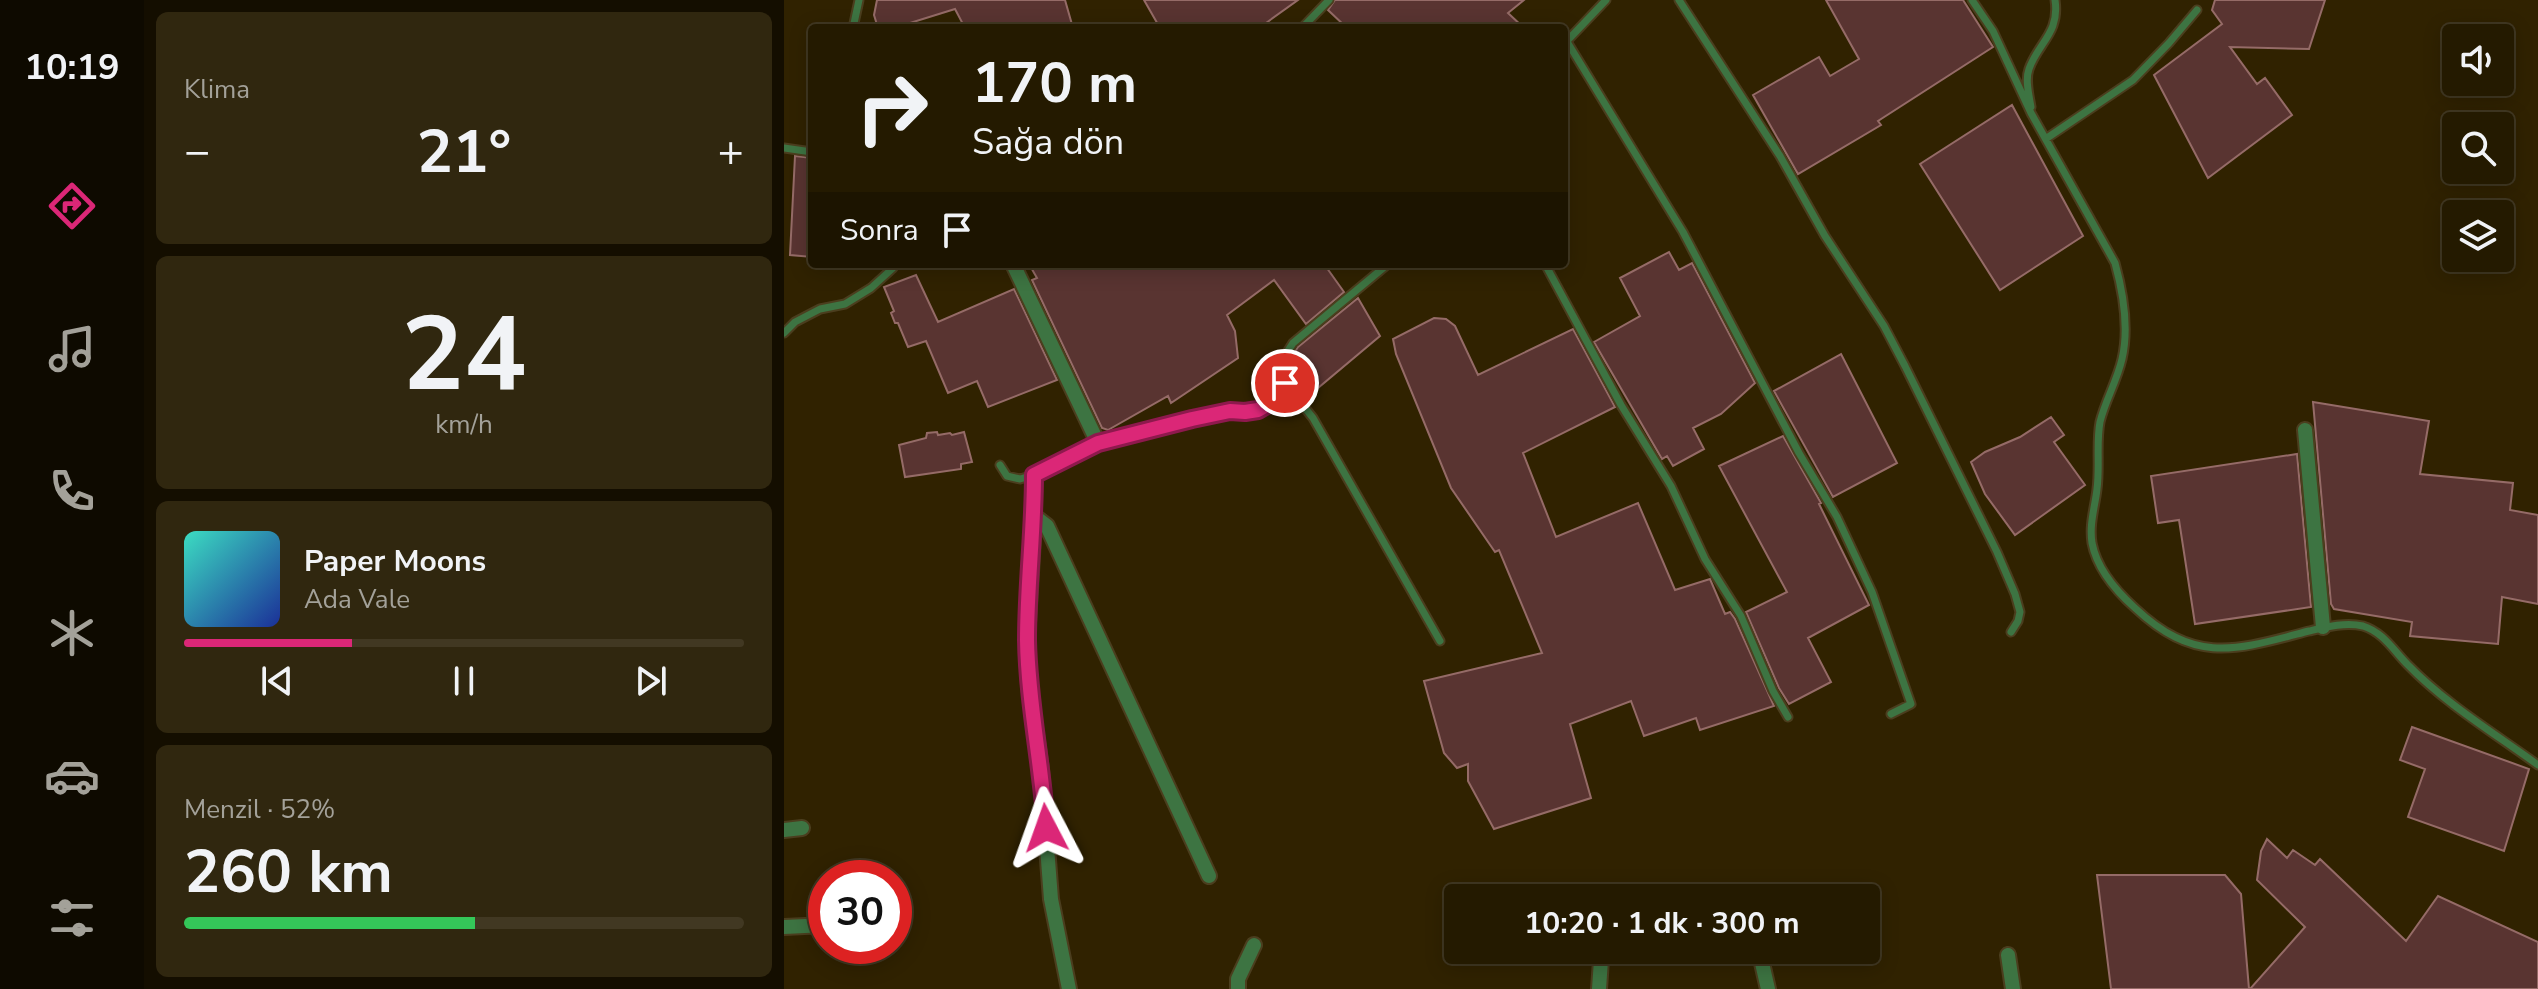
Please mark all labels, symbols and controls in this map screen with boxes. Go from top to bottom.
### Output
map controls [2442,24,2514,272]
button: sound [2442,24,2514,96]
text: 10:19 [24,43,120,92]
text: 170 m [972,45,1137,122]
icon: right [840,56,944,160]
text: Klima [184,72,250,107]
text: 21° [417,111,511,193]
button: search [2442,112,2514,184]
text: Sağa dön [972,118,1124,167]
text: − [184,122,210,182]
text: + [718,122,744,182]
icon: directions [44,178,100,234]
button: layers [2442,200,2514,272]
icon: arrive [935,208,979,252]
text: Sonra [840,210,919,251]
text: 24 [402,284,526,426]
icon: music [44,321,100,377]
pin [1251,349,1319,417]
icon: arrive [1263,361,1307,405]
text: km/h [435,407,493,442]
icon: phone [44,463,100,519]
text: Paper Moons [304,541,486,582]
text: Ada Vale [304,582,410,617]
icon: climate [44,605,100,661]
icon: previous [255,659,299,703]
icon: pause [442,659,486,703]
icon: next [629,659,673,703]
icon: car [44,748,100,804]
position arrow [1004,786,1088,870]
text: Menzil · 52% [184,792,335,827]
text: 260 km [184,831,393,913]
speed limit sign: 30 [808,860,912,964]
icon: filters [44,890,100,946]
text: 10:20 · 1 dk · 300 m [1524,903,1800,944]

